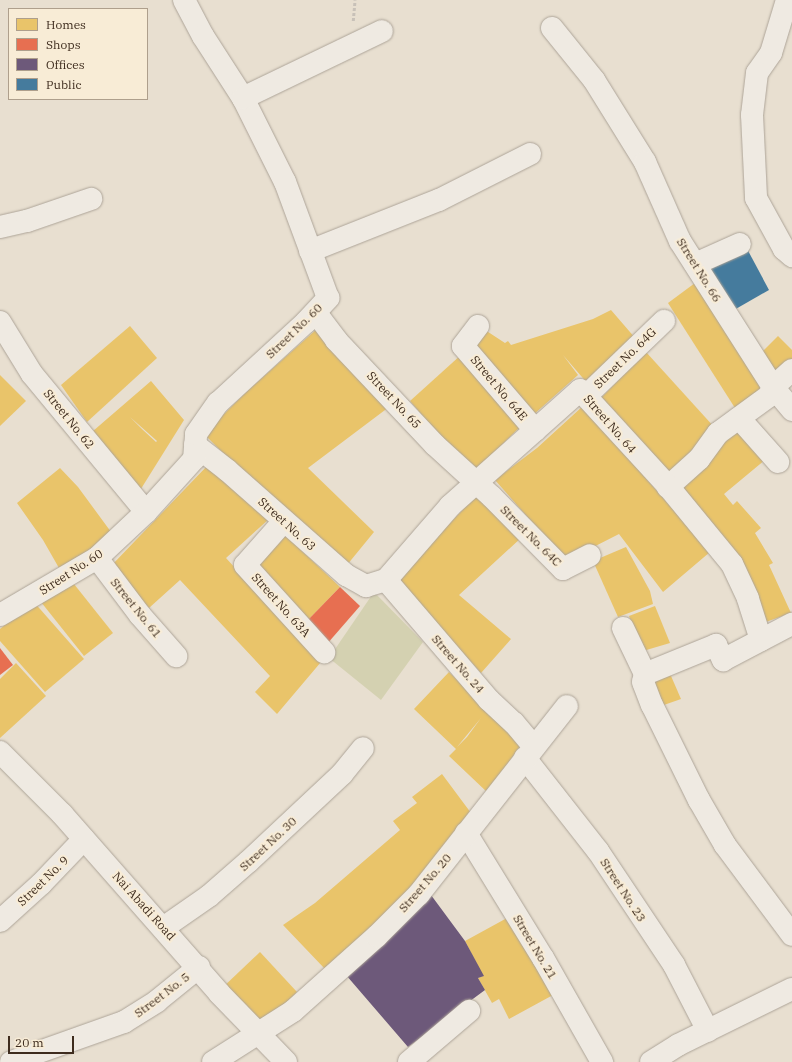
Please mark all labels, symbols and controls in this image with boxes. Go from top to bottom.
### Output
legend [8,8,148,100]
text: Homes [46,17,86,32]
text: Shops [46,37,81,52]
text: Offices [46,57,85,72]
text: Public [46,77,82,92]
street label: Street No. 66 [674,235,724,305]
street label: Street No. 60 [263,301,325,361]
street label: Street No. 64G [591,325,659,391]
street label: Street No. 64E [468,353,530,423]
street label: Street No. 65 [364,369,424,431]
street label: Street No. 62 [41,386,97,452]
street label: Street No. 64 [581,392,639,456]
street label: Street No. 63 [255,494,319,554]
street label: Street No. 64C [497,502,565,570]
street label: Street No. 60 [37,546,105,598]
street label: Street No. 63A [249,570,313,640]
street label: Street No. 61 [108,575,164,641]
street label: Street No. 24 [429,632,487,696]
street label: Street No. 30 [237,814,299,874]
street label: Street No. 20 [396,851,454,915]
street label: Street No. 9 [14,853,72,909]
street label: Street No. 23 [597,856,649,924]
street label: Nai Abadi Road [110,869,178,943]
street label: Street No. 21 [510,912,560,982]
street label: Street No. 5 [132,970,192,1020]
scale bar [10,1028,76,1054]
text: 20 m [15,1035,44,1050]

